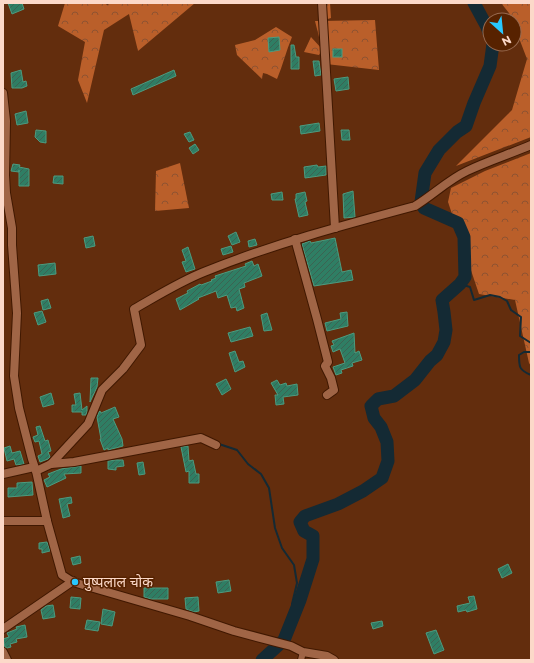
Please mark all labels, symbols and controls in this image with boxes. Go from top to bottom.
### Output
north arrow [482,12,522,52]
text: N [499,33,514,49]
place label: पुष्पलाल चोक [83,573,153,592]
marker: पुष्पलाल चोक [70,577,80,587]

